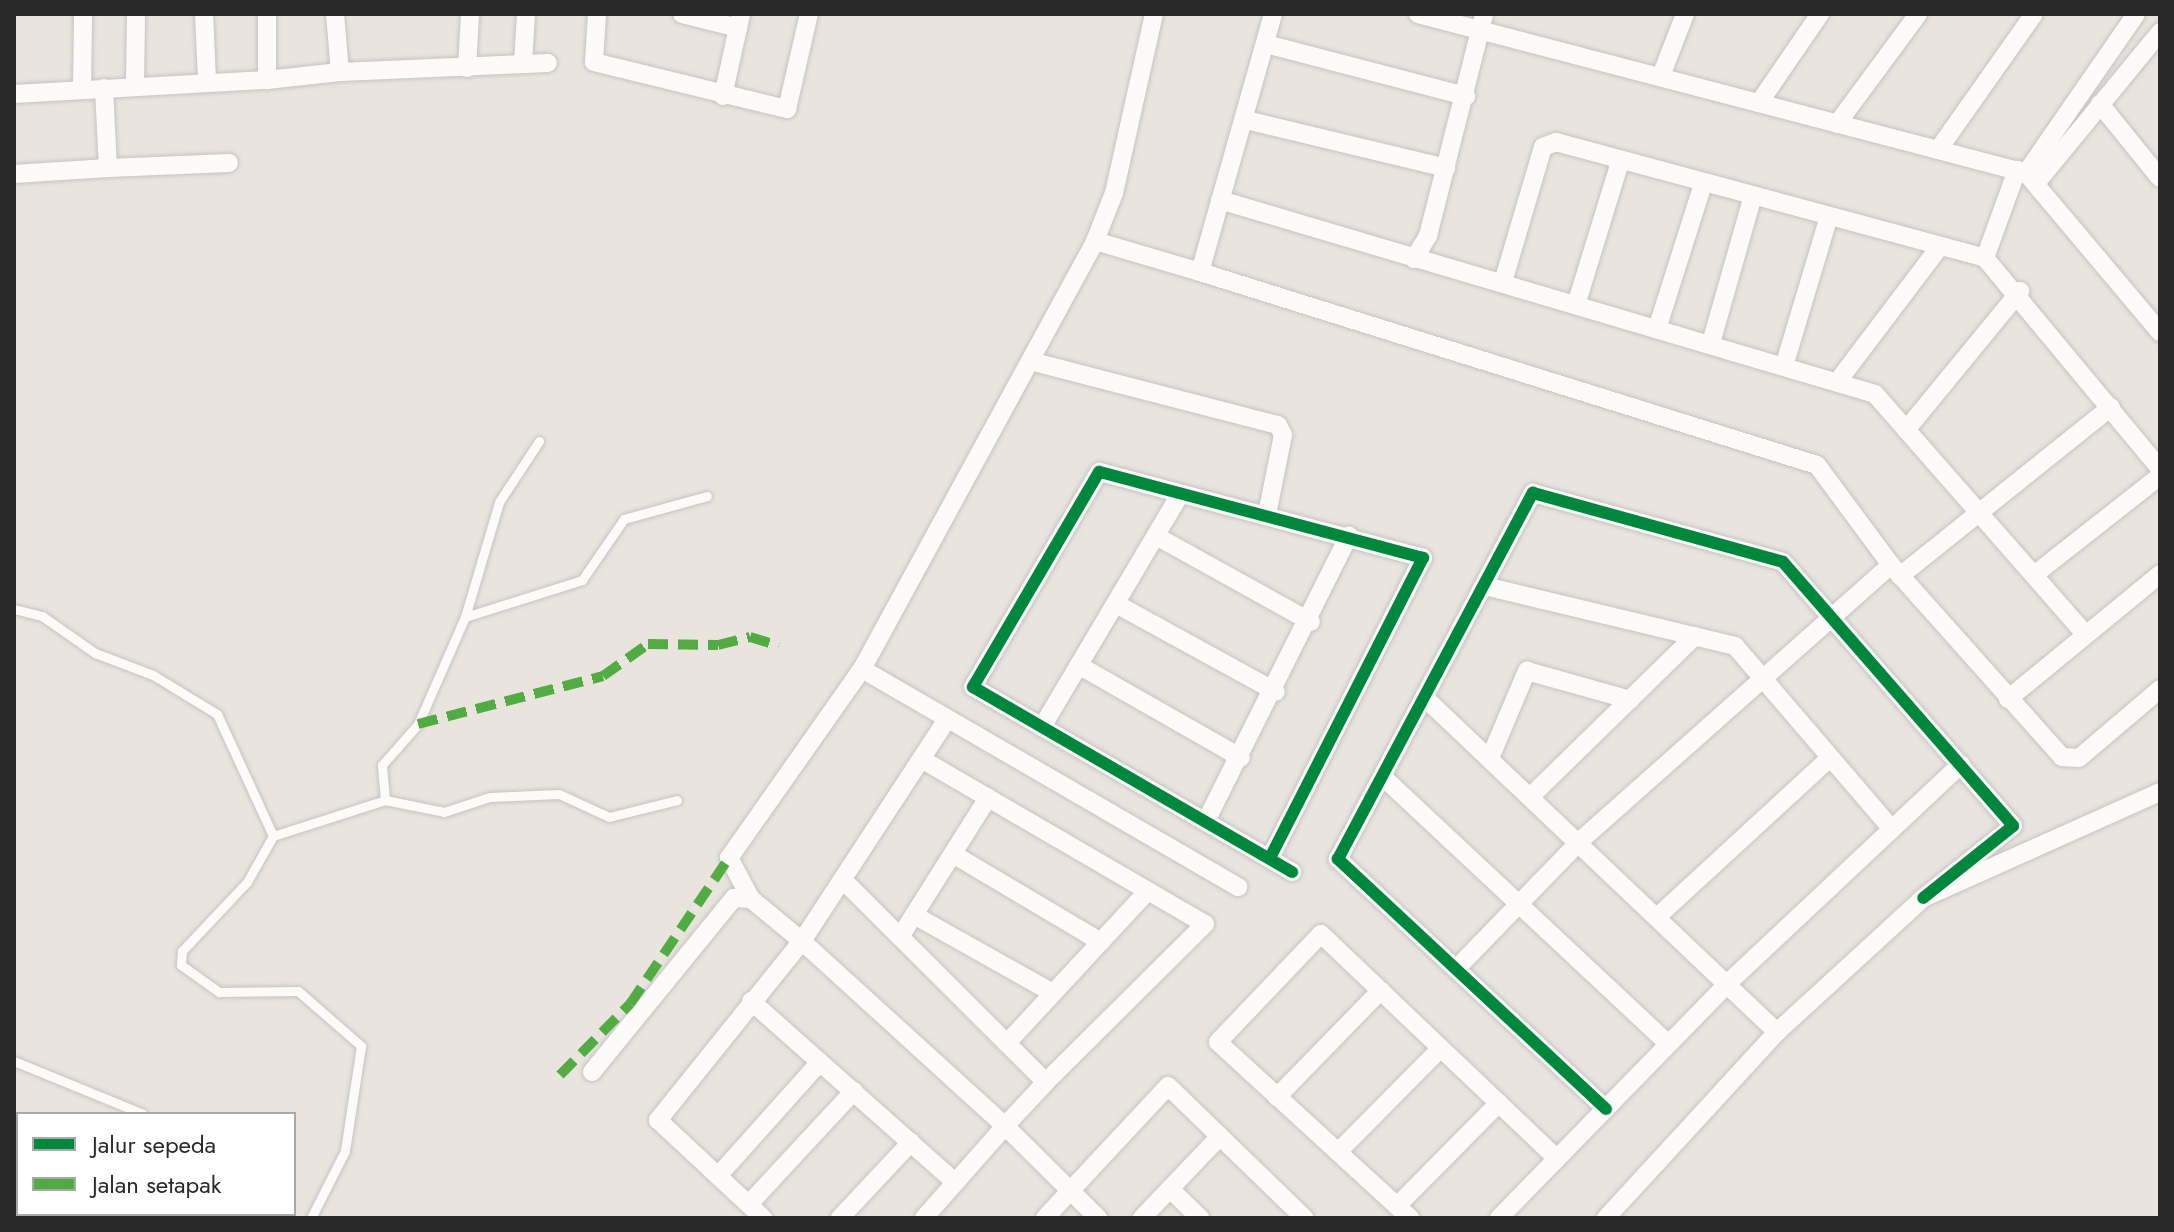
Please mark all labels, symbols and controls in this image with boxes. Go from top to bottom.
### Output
legend [16,1112,296,1216]
text: Jalur sepeda [92,1127,216,1162]
text: Jalan setapak [92,1167,221,1202]

